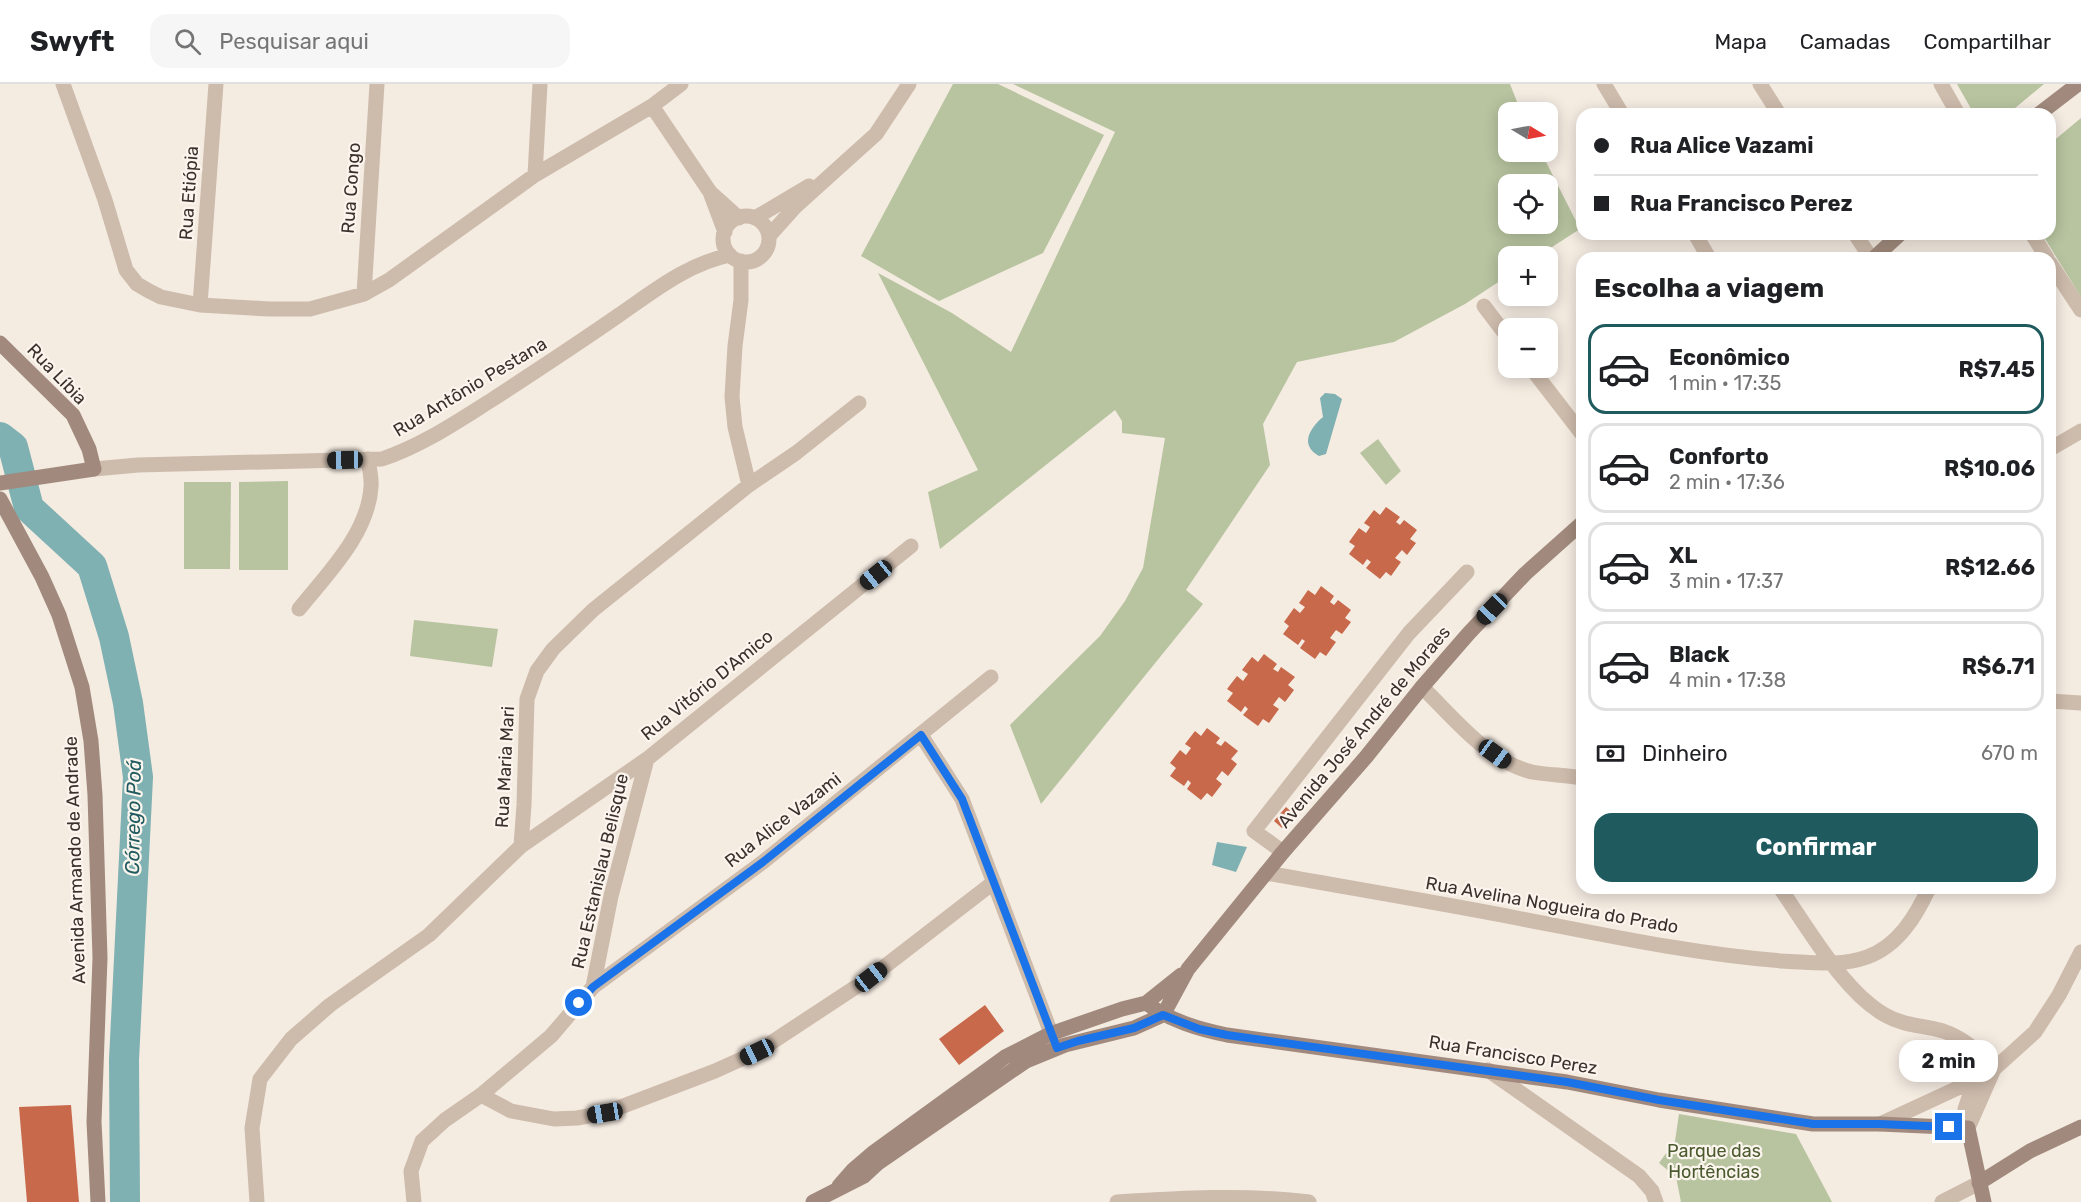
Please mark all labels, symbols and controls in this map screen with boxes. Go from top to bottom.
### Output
search box [150,14,570,68]
text: Swyft [30,25,114,58]
icon: search [171,25,204,58]
text: Pesquisar aqui [219,28,369,55]
text: Mapa [1714,29,1767,54]
text: Camadas [1800,29,1890,54]
text: Compartilhar [1923,29,2051,54]
north arrow [1498,102,1558,162]
map controls [1498,102,1558,378]
text: Rua Alice Vazami [1630,132,1813,159]
street label: Rua Congo [337,142,365,234]
street label: Rua Etiópia [175,145,203,241]
button: locate [1498,174,1558,234]
text: Rua Francisco Perez [1630,190,1853,217]
button: + [1498,246,1558,306]
text: Escolha a viagem [1594,272,1824,304]
button: − [1498,318,1558,378]
street label: Rua Antônio Pestana [389,332,551,442]
street label: Rua Líbia [23,339,91,409]
icon: car [1597,342,1651,396]
text: Econômico [1669,344,1790,371]
text: R$7.45 [1958,356,2035,383]
text: 1 min · 17:35 [1669,371,1781,395]
icon: car [1597,441,1651,495]
text: Conforto [1669,443,1769,470]
car [327,451,363,469]
text: R$10.06 [1944,455,2035,482]
text: 2 min · 17:36 [1669,470,1785,494]
icon: car [1597,540,1651,594]
text: XL [1669,542,1697,569]
text: R$12.66 [1945,554,2035,581]
car [856,557,896,593]
text: 3 min · 17:37 [1669,569,1783,593]
car [1473,590,1511,628]
street label: Avenida José André de Moraes [1273,621,1455,833]
street label: Rua Vitório D'Amico [636,625,778,745]
icon: car [1597,639,1651,693]
text: Black [1669,641,1730,668]
text: R$6.71 [1962,653,2035,680]
text: 4 min · 17:38 [1669,668,1786,692]
street label: Rua Maria Mari [491,705,519,829]
street label: Avenida Armando de Andrade [60,736,90,984]
car [1475,736,1515,772]
icon: cash [1594,737,1627,770]
text: Dinheiro [1642,740,1728,767]
text: 670 m [1981,741,2038,765]
water label: Córrego Poá [120,759,146,875]
street label: Rua Alice Vazami [721,768,845,872]
street label: Rua Estanislau Belisque [567,771,633,971]
button: Confirmar [1594,813,2038,882]
street label: Rua Avelina Nogueira do Prado [1424,872,1680,938]
car [851,959,891,995]
route start [565,989,592,1016]
street label: Rua Francisco Perez [1427,1031,1599,1079]
car [737,1036,777,1068]
callout: 2 min [1900,1040,1998,1082]
text: 2 min [1921,1049,1976,1073]
car [586,1101,624,1125]
route end [1935,1113,1962,1140]
park label: Parque das Hortências [1667,1140,1761,1183]

